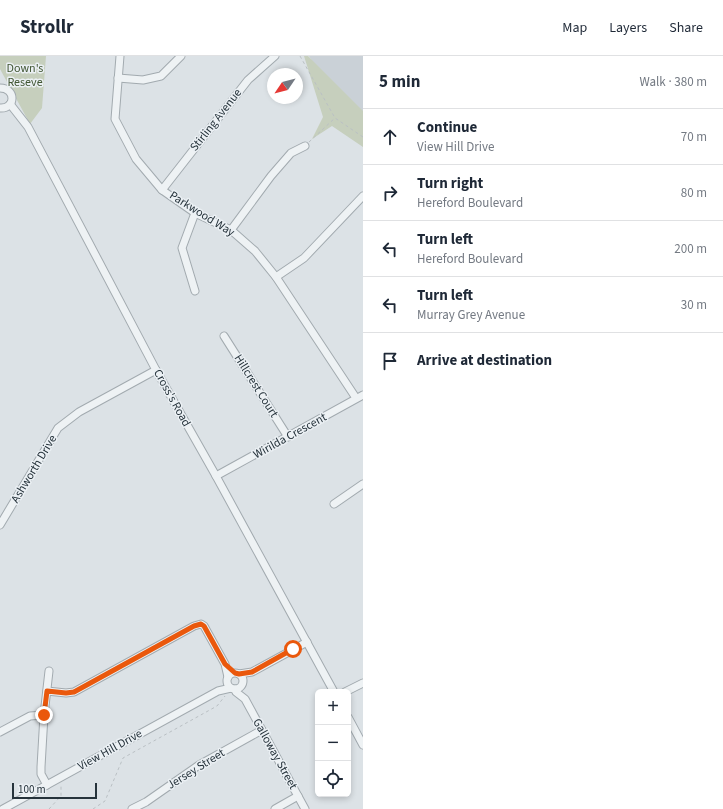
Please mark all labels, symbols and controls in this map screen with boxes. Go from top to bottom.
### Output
text: Strollr [20,14,74,41]
text: Map [562,18,587,38]
text: Layers [609,18,647,38]
text: Share [669,18,703,38]
park label: Down's Reseve [7,60,43,91]
north arrow [267,68,303,104]
text: 5 min [379,70,420,94]
text: Walk · 380 m [639,73,707,91]
street label: Stirling Avenue [186,85,246,155]
text: Continue [417,117,477,138]
icon: ahead [379,126,401,148]
text: 70 m [681,128,707,146]
text: View Hill Drive [417,138,494,156]
text: Turn right [417,173,483,194]
icon: right [379,182,401,204]
text: 80 m [681,184,707,202]
street label: Parkwood Way [166,187,238,241]
text: Hereford Boulevard [417,194,523,212]
text: Turn left [417,229,473,250]
icon: left [379,238,401,260]
text: 200 m [674,240,707,258]
text: Hereford Boulevard [417,250,523,268]
text: Turn left [417,285,473,306]
icon: left [379,294,401,316]
text: 30 m [681,296,707,314]
text: Murray Grey Avenue [417,306,525,324]
icon: arrive [379,350,401,372]
text: Arrive at destination [417,350,552,371]
street label: Hillcrest Court [230,351,282,421]
street label: Cross's Road [149,366,195,430]
street label: Wirilda Crescent [250,409,330,463]
street label: Ashworth Drive [7,432,61,506]
route start [284,640,302,658]
map controls [315,689,351,797]
button: + [315,689,351,725]
route end [35,706,53,724]
street label: Galloway Street [248,715,302,793]
street label: View Hill Drive [75,725,145,775]
button: − [315,725,351,761]
street label: Jersey Street [164,745,228,793]
button: locate [315,761,351,797]
scale bar [12,781,97,800]
text: 100 m [18,782,46,797]

